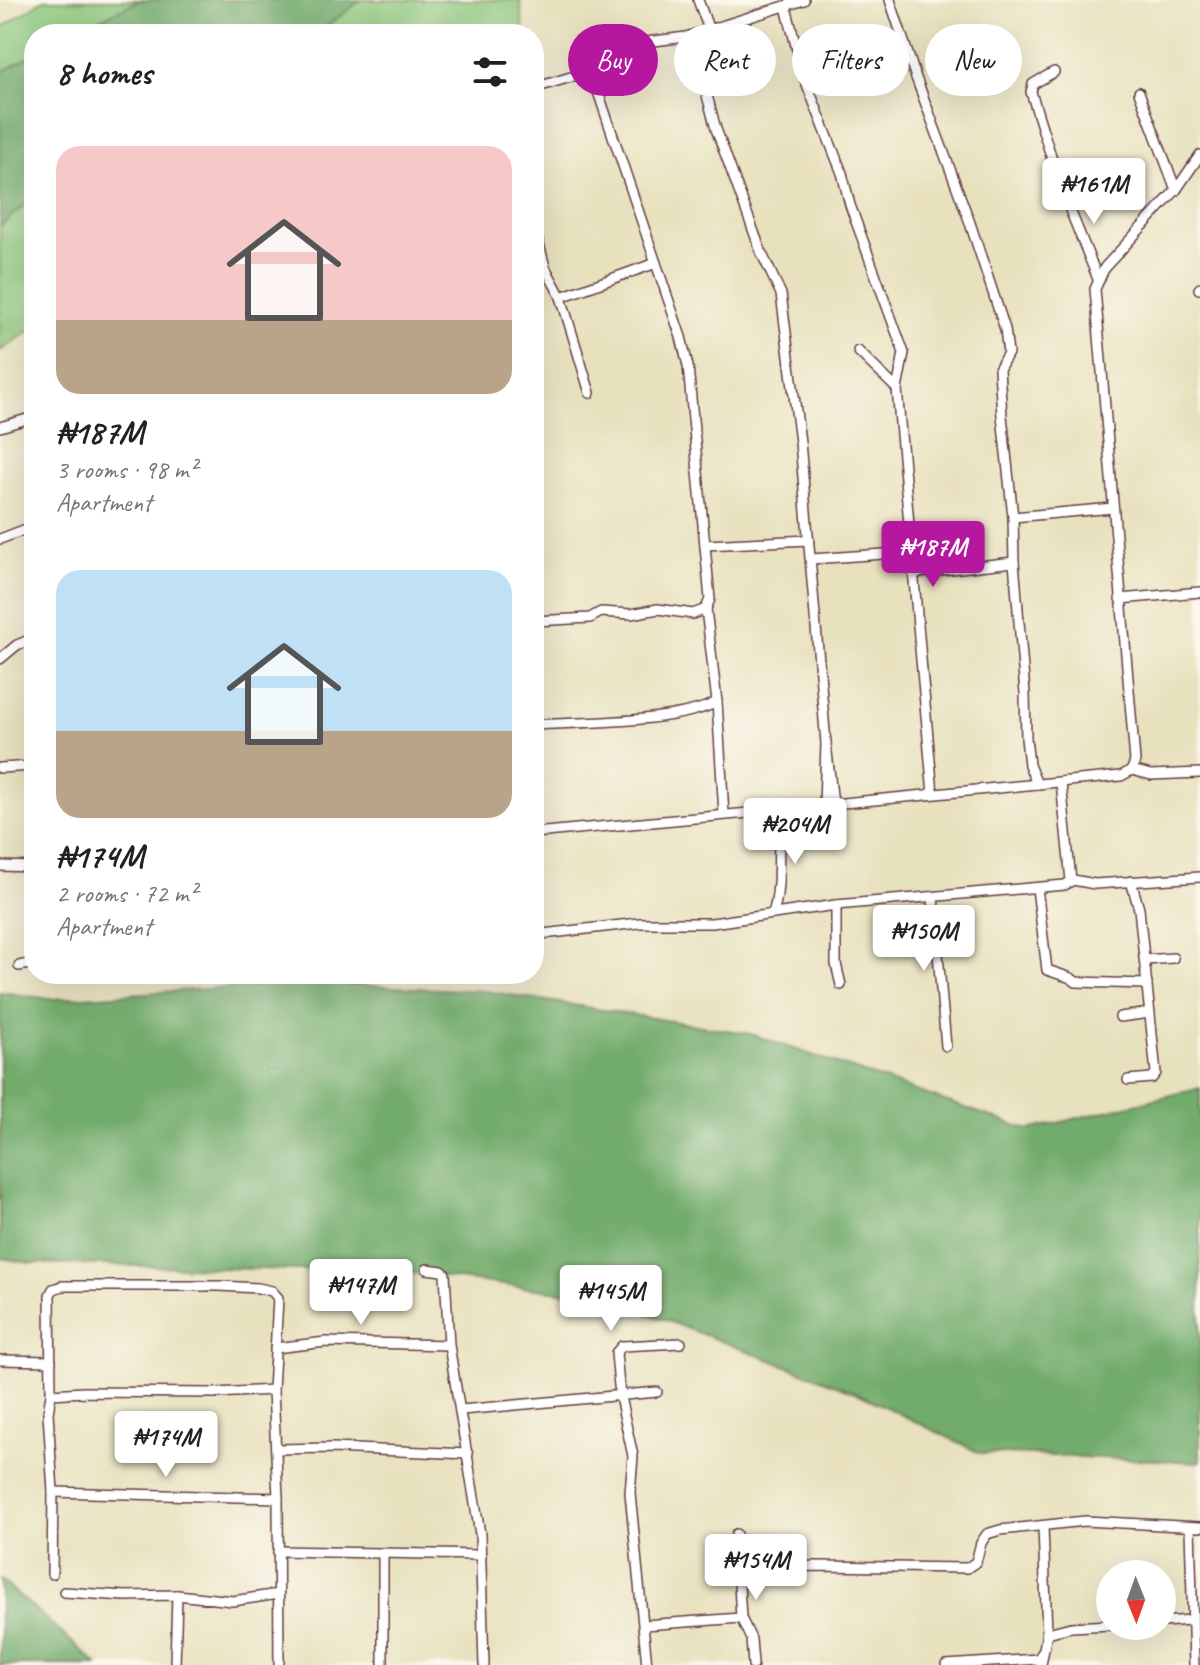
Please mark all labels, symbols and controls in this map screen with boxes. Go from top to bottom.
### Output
chip: Buy [568,24,658,96]
chip: Rent [674,24,776,96]
chip: Filters [792,24,909,96]
chip: New [925,24,1022,96]
icon: filters [468,50,512,94]
text: 8 homes [56,51,152,94]
pin: ₦161M [1038,158,1150,226]
text: ₦161M [1060,167,1128,200]
icon: home [212,198,356,342]
text: ₦187M [56,410,143,453]
text: 3 rooms · 98 m² [56,453,197,486]
text: Apartment [56,486,152,519]
pin: ₦187M [877,521,989,589]
text: ₦187M [900,530,966,563]
icon: home [212,622,356,766]
pin: ₦204M [739,798,851,866]
text: ₦204M [762,807,828,840]
text: ₦174M [56,834,143,877]
text: 2 rooms · 72 m² [56,877,197,910]
pin: ₦150M [868,905,980,973]
text: Apartment [56,910,152,943]
text: ₦150M [891,914,957,947]
pin: ₦147M [305,1259,417,1327]
pin: ₦145M [555,1265,667,1333]
text: ₦147M [328,1268,394,1301]
text: ₦145M [578,1274,644,1307]
pin: ₦174M [110,1411,222,1479]
text: ₦174M [133,1420,199,1453]
pin: ₦154M [700,1534,812,1602]
text: ₦154M [723,1543,789,1576]
north arrow [1096,1560,1176,1640]
map controls [1096,1560,1176,1640]

